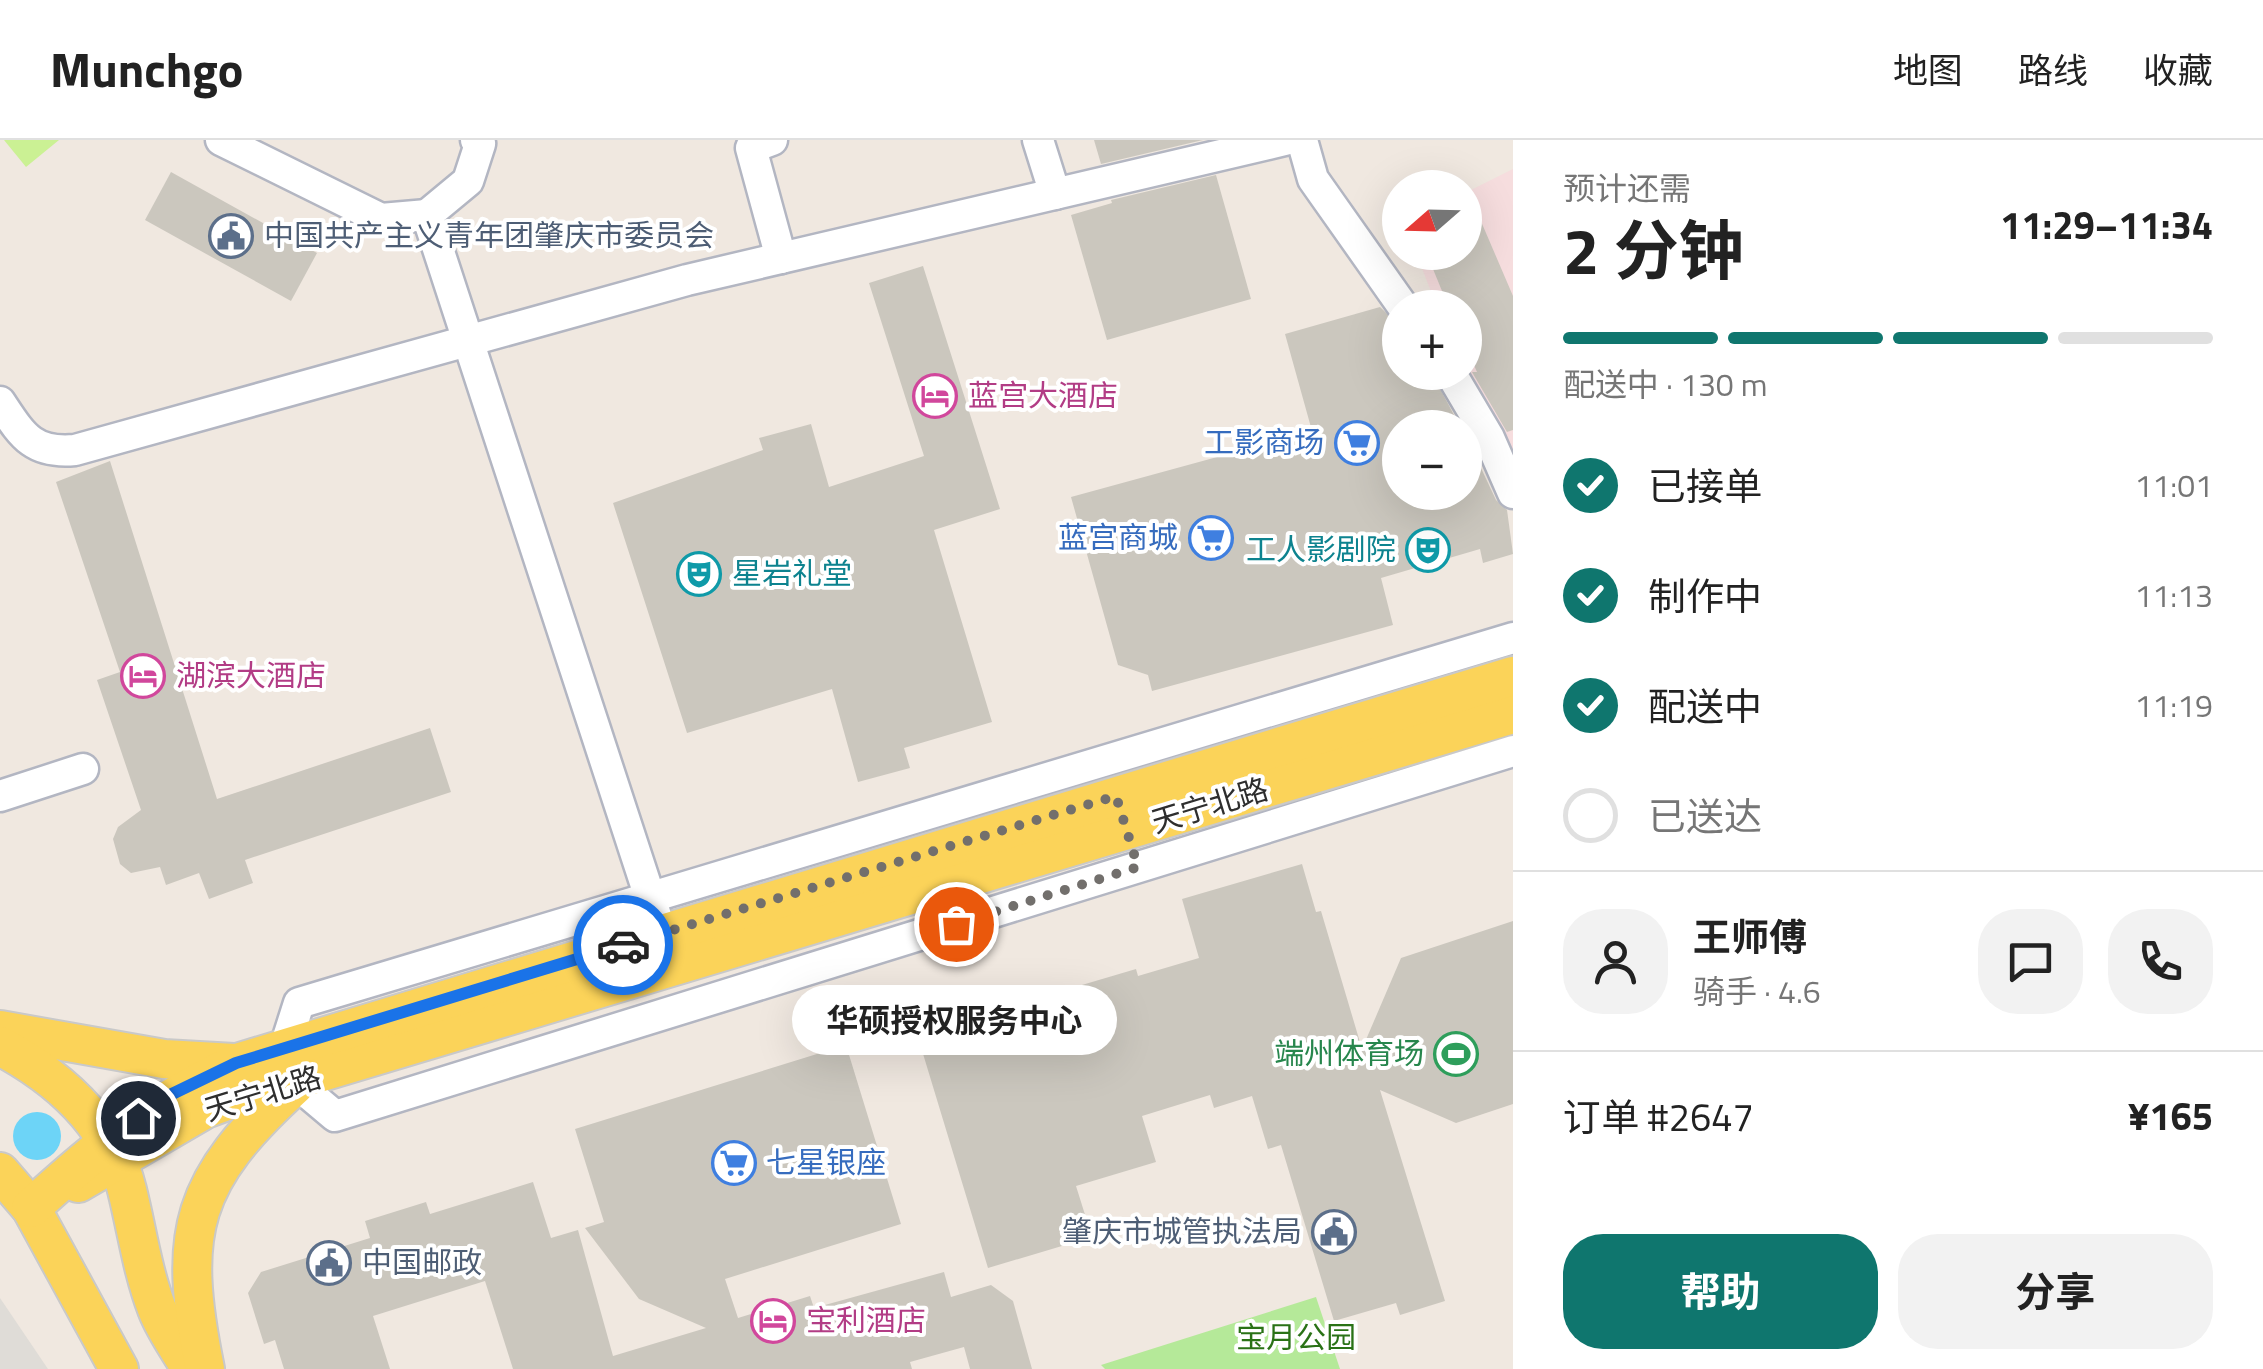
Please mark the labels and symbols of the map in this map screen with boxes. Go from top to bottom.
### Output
north arrow [1382,170,1482,270]
place label: 中国共产主义青年团肇庆市委员会 [264,212,714,258]
public building icon: 中国共产主义青年团肇庆市委员会 [208,213,254,259]
place label: 蓝宫大酒店 [968,372,1118,418]
hotel icon: 蓝宫大酒店 [912,373,958,419]
place label: 工影商场 [1204,419,1324,465]
supermarket icon: 工影商场 [1334,420,1380,466]
place label: 蓝宫商城 [1058,514,1178,560]
supermarket icon: 蓝宫商城 [1188,515,1234,561]
place label: 工人影剧院 [1246,526,1396,572]
theatre icon: 工人影剧院 [1405,527,1451,573]
place label: 星岩礼堂 [732,550,852,596]
theatre icon: 星岩礼堂 [676,551,722,597]
place label: 湖滨大酒店 [176,652,326,698]
hotel icon: 湖滨大酒店 [120,653,166,699]
street label: 天宁北路 [1146,766,1274,845]
pin [914,882,999,967]
courier [573,895,673,995]
callout: 华硕授权服务中心 [794,984,1118,1054]
place label: 端州体育场 [1274,1030,1424,1076]
sports icon: 端州体育场 [1433,1031,1479,1077]
street label: 天宁北路 [199,1054,327,1133]
pin [96,1076,181,1161]
place label: 七星银座 [766,1139,886,1185]
supermarket icon: 七星银座 [711,1140,757,1186]
place label: 肇庆市城管执法局 [1062,1208,1302,1254]
public building icon: 肇庆市城管执法局 [1311,1209,1357,1255]
place label: 中国邮政 [362,1239,482,1285]
public building icon: 中国邮政 [306,1240,352,1286]
place label: 宝利酒店 [806,1297,926,1343]
hotel icon: 宝利酒店 [750,1298,796,1344]
park label: 宝月公园 [1236,1314,1356,1360]

